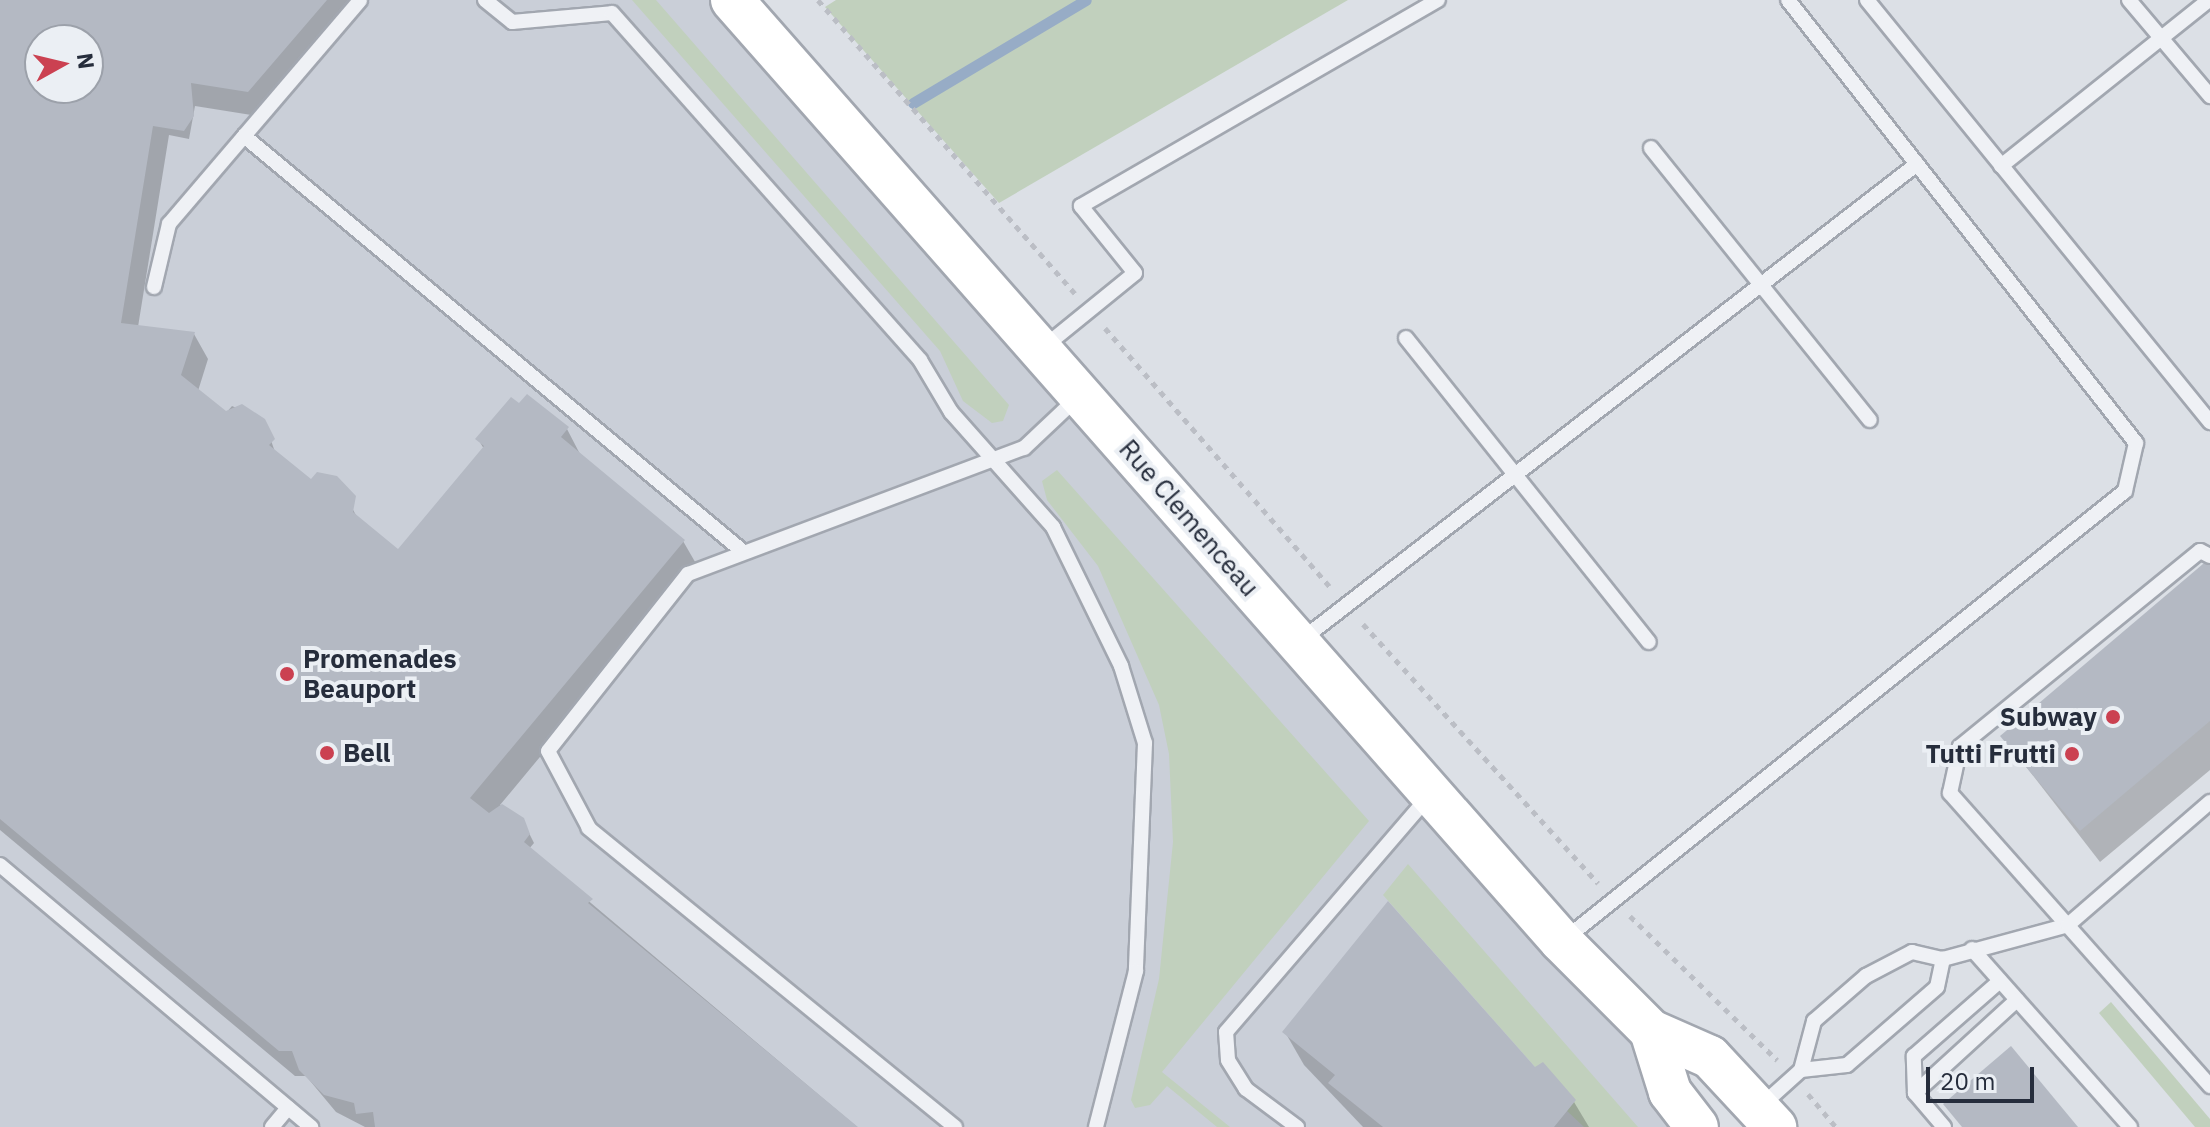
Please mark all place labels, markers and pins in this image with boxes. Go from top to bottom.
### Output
place label: Promenades Beauport [303,643,457,704]
marker: Promenades Beauport [278,665,296,683]
place label: Subway [2000,701,2097,733]
marker: Subway [2104,708,2122,726]
place label: Bell [343,737,391,769]
place label: Tutti Frutti [1925,738,2056,770]
marker: Bell [318,744,336,762]
marker: Tutti Frutti [2063,745,2081,763]

